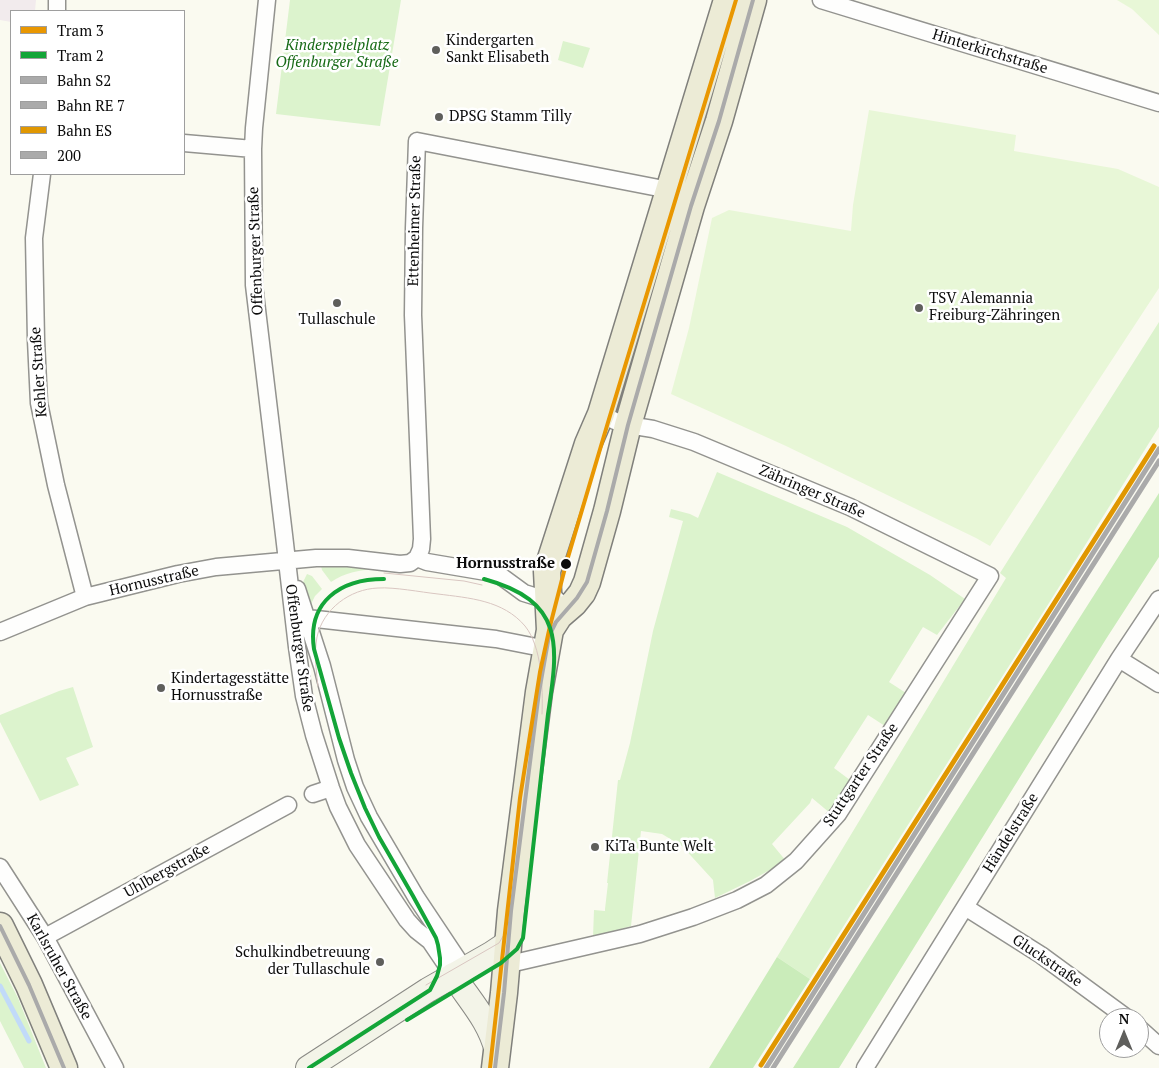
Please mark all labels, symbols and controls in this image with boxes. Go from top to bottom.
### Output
legend [10,10,185,175]
text: Tram 3 [57,20,104,40]
street label: Hinterkirchstraße [930,26,1050,78]
place label: Kindergarten Sankt Elisabeth [446,32,549,67]
park label: Kinderspielplatz Offenburger Straße [275,37,399,72]
marker: Kindergarten Sankt Elisabeth [430,44,442,56]
text: Tram 2 [57,45,104,65]
text: Bahn S2 [57,70,111,90]
text: Bahn RE 7 [57,95,125,115]
place label: DPSG Stamm Tilly [449,108,572,126]
marker: DPSG Stamm Tilly [433,111,445,123]
text: Bahn ES [57,120,112,140]
text: 200 [57,145,81,165]
street label: Ettenheimer Straße [405,155,425,287]
street label: Offenburger Straße [245,186,267,316]
place label: TSV Alemannia Freiburg-Zähringen [929,290,1060,325]
marker: Tullaschule [331,297,343,309]
marker: TSV Alemannia Freiburg-Zähringen [913,302,925,314]
place label: Tullaschule [298,311,376,329]
street label: Kehler Straße [27,326,51,418]
street label: Zähringer Straße [756,462,868,522]
place label: Hornusstraße [456,555,555,573]
marker: Hornusstraße [559,557,573,571]
street label: Hornusstraße [107,562,201,600]
street label: Offenburger Straße [281,583,317,713]
place label: Kindertagesstätte Hornusstraße [171,670,289,705]
marker: Kindertagesstätte Hornusstraße [155,682,167,694]
street label: Stuttgarter Straße [820,720,902,830]
street label: Händelstraße [979,790,1043,876]
place label: KiTa Bunte Welt [605,838,713,856]
street label: Uhlbergstraße [121,840,213,902]
marker: KiTa Bunte Welt [589,841,601,853]
street label: Karlsruher Straße [22,911,96,1023]
street label: Gluckstraße [1009,931,1085,991]
place label: Schulkindbetreuung der Tullaschule [235,944,370,979]
marker: Schulkindbetreuung der Tullaschule [374,956,386,968]
north arrow [1099,1008,1149,1058]
text: N [1119,1009,1129,1028]

